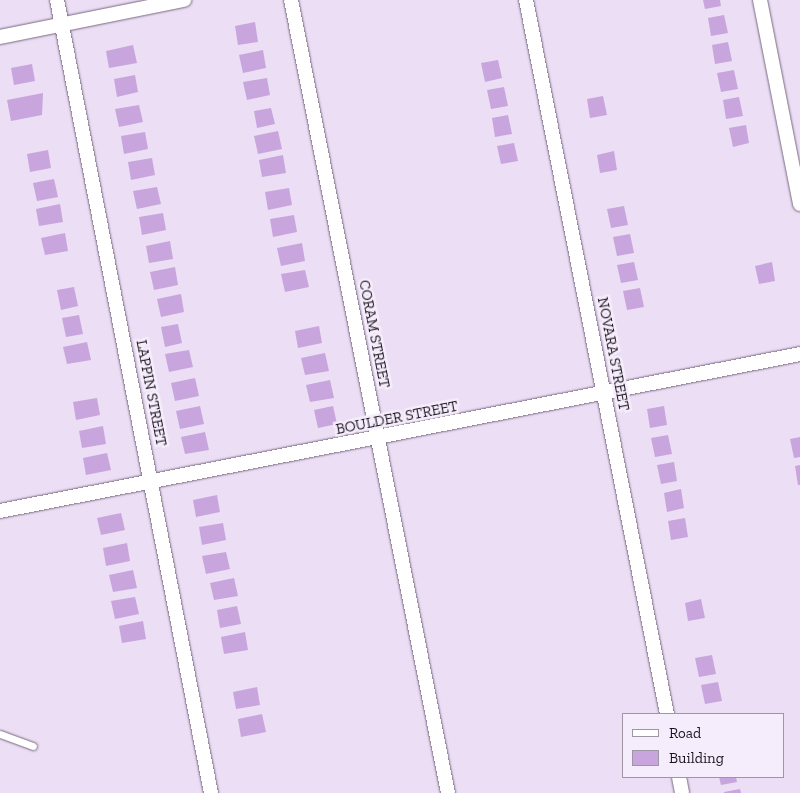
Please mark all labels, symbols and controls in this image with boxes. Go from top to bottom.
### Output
street label: CORAM STREET [355,279,393,389]
street label: NOVARA STREET [593,295,633,413]
street label: LAPPIN STREET [132,338,170,448]
street label: BOULDER STREET [334,397,460,439]
legend [622,713,785,778]
text: Road [669,724,701,742]
text: Building [669,749,724,767]

